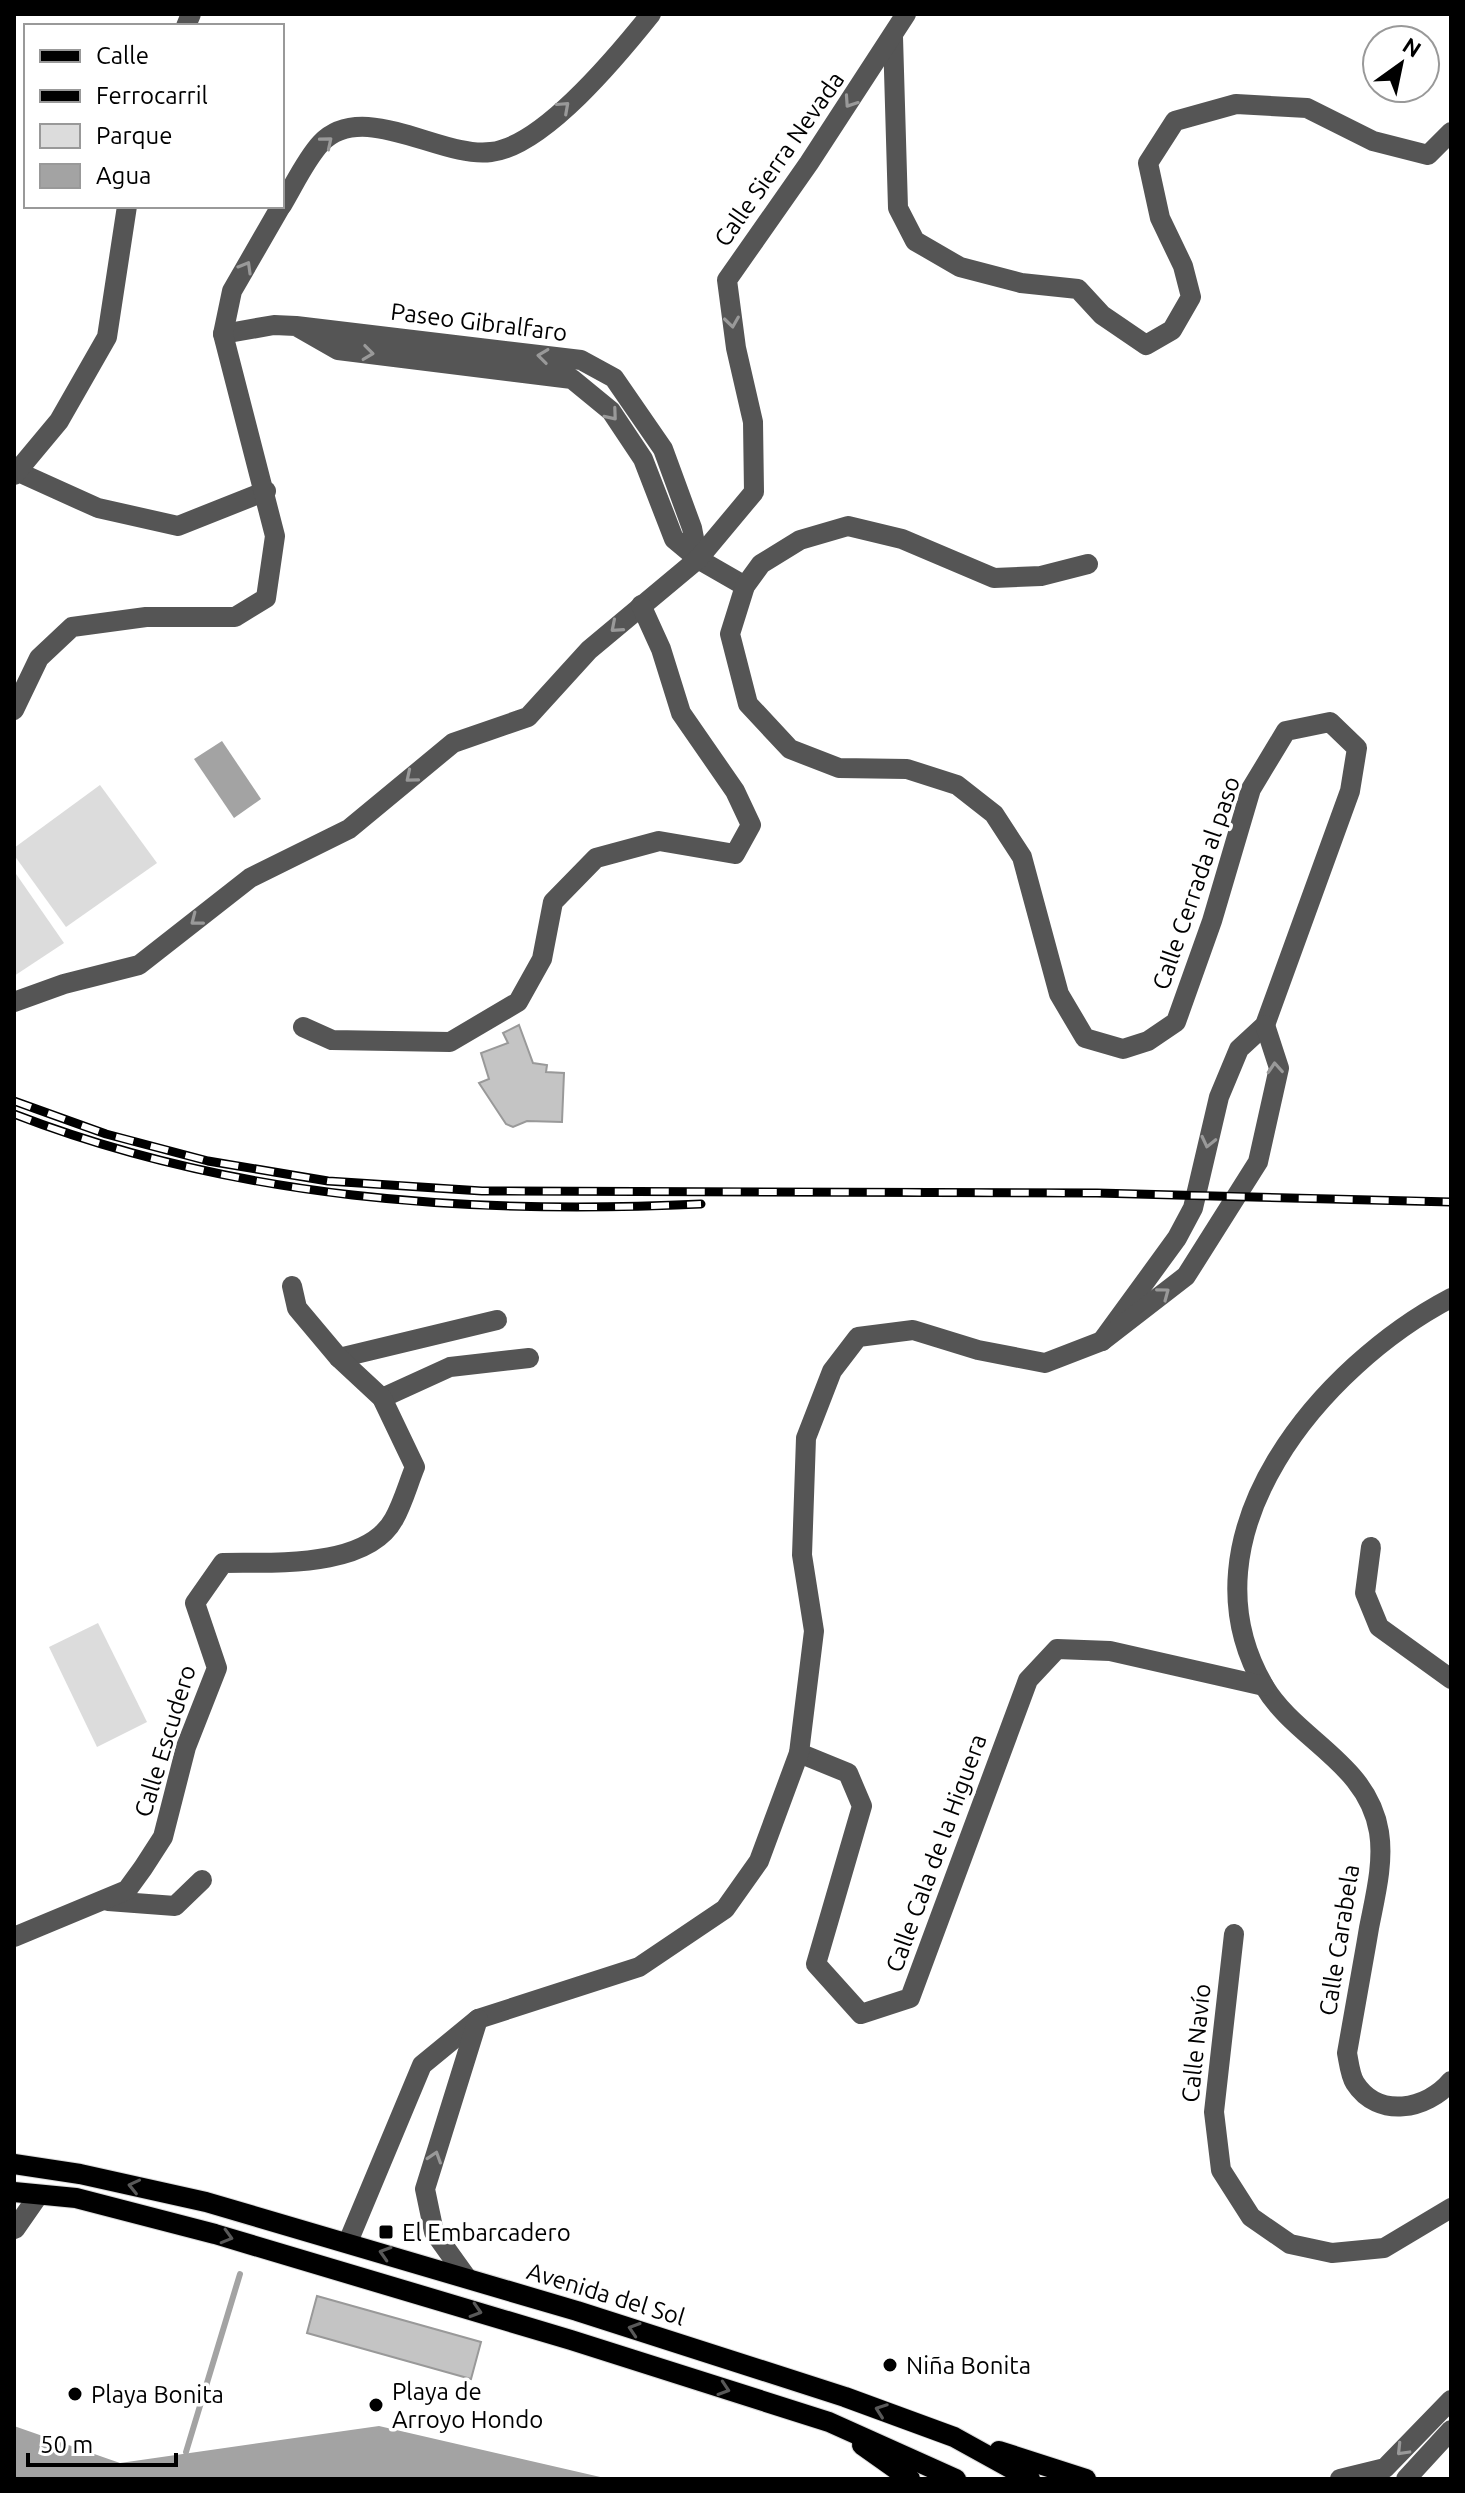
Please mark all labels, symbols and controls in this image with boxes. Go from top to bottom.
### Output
legend [24,24,284,208]
north arrow [1361,24,1441,104]
text: N [1398,32,1426,62]
text: Calle [96,42,149,69]
street label: Calle Sierra Nevada [709,67,849,251]
text: Ferrocarril [96,82,208,109]
one-way arrow [845,93,860,107]
one-way arrow [554,103,569,117]
text: Parque [96,122,173,149]
one-way arrow [317,137,332,152]
text: Agua [96,162,151,189]
one-way arrow [236,261,252,276]
street label: Paseo Gibralfaro [389,298,569,346]
one-way arrow [723,316,740,329]
one-way arrow [362,345,375,362]
one-way arrow [536,348,550,365]
one-way arrow [602,406,617,420]
one-way arrow [611,617,626,631]
one-way arrow [406,767,421,782]
street label: Calle Cerrada al paso [1147,773,1245,993]
one-way arrow [190,911,205,925]
one-way arrow [1267,1061,1284,1074]
one-way arrow [1200,1135,1217,1149]
one-way arrow [1155,1289,1170,1303]
street label: Calle Escudero [129,1662,201,1820]
street label: Calle Cala de la Higuera [880,1730,992,1976]
street label: Calle Carabela [1314,1862,1364,2018]
street label: Calle Navío [1176,1982,1216,2104]
one-way arrow [426,2151,442,2165]
one-way arrow [127,2178,141,2195]
place label: El Embarcadero [402,2219,571,2246]
marker: El Embarcadero [377,2223,395,2241]
one-way arrow [219,2228,233,2244]
one-way arrow [378,2246,392,2262]
street label: Avenida del Sol [524,2257,688,2331]
one-way arrow [468,2302,482,2318]
one-way arrow [627,2322,641,2338]
place label: Niña Bonita [906,2352,1031,2379]
marker: Niña Bonita [881,2356,899,2374]
place label: Playa de Arroyo Hondo [392,2378,543,2433]
one-way arrow [716,2379,730,2395]
place label: Playa Bonita [91,2381,224,2408]
marker: Playa Bonita [66,2385,84,2403]
marker: Playa de Arroyo Hondo [367,2396,385,2414]
one-way arrow [874,2403,888,2420]
scale bar [28,2417,176,2467]
text: 50 m [40,2431,93,2458]
one-way arrow [1397,2441,1411,2455]

